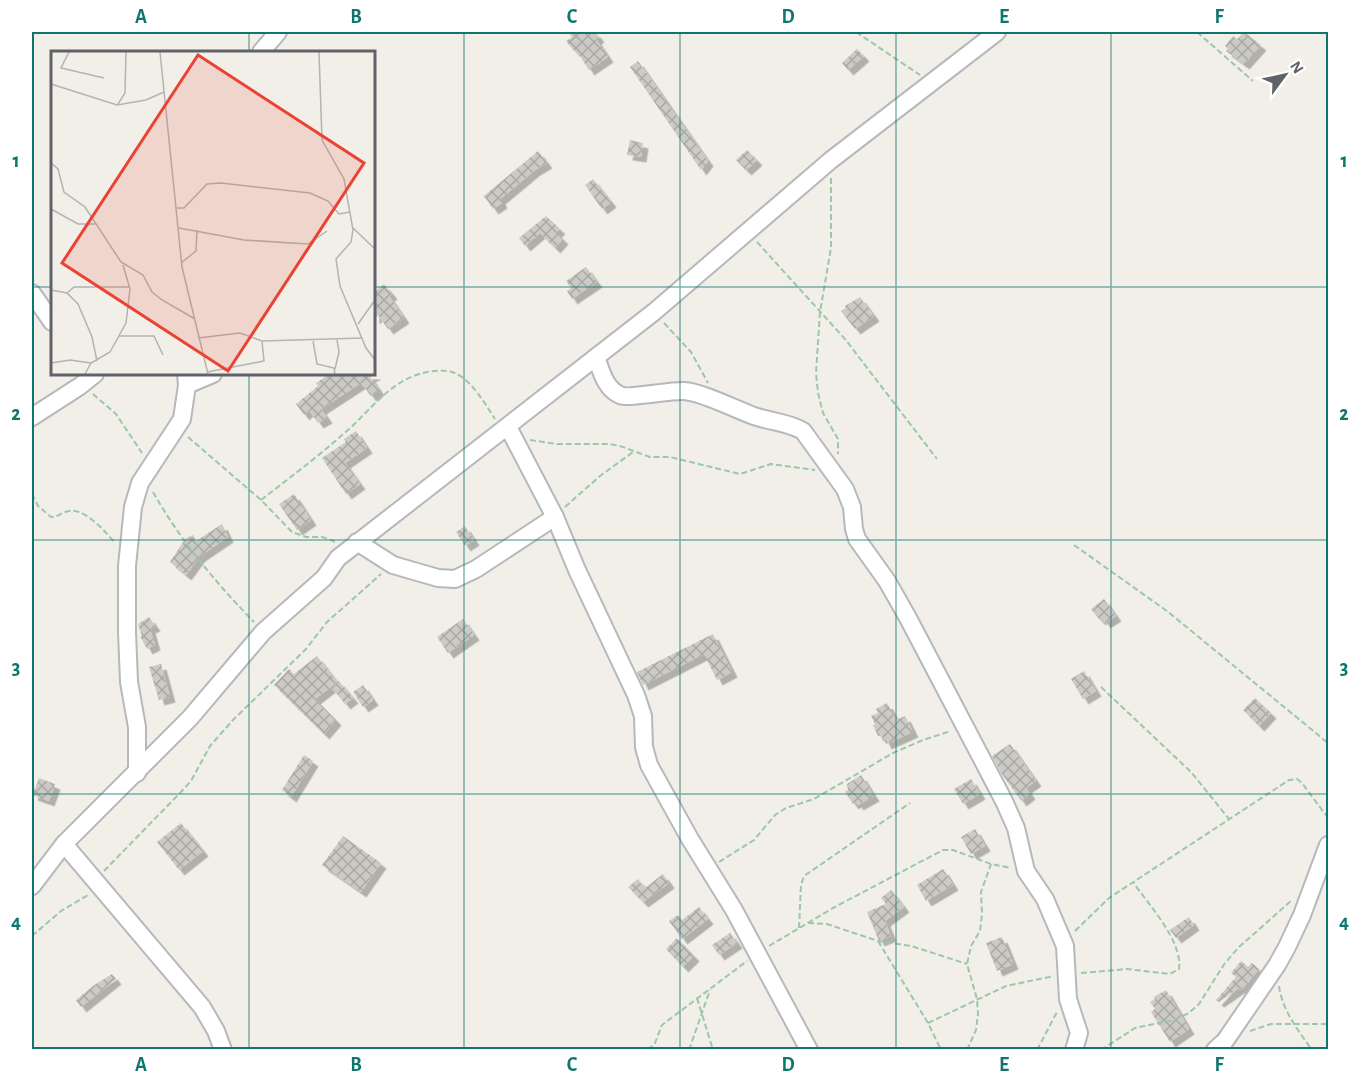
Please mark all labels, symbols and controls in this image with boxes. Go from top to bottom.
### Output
text: A [135,7,147,27]
text: B [350,7,362,27]
text: C [567,7,578,27]
text: D [781,7,795,27]
text: E [999,7,1009,27]
text: F [1214,7,1224,27]
north arrow [1255,45,1315,105]
inset map [51,51,375,375]
text: N [1287,58,1306,76]
text: 1 [12,151,20,171]
text: 1 [1340,151,1348,171]
text: 2 [11,404,21,424]
text: 2 [1339,404,1349,424]
text: 3 [12,658,20,678]
text: 3 [1340,658,1348,678]
text: 4 [11,912,21,932]
text: 4 [1339,912,1349,932]
text: A [135,1055,147,1075]
text: B [350,1055,362,1075]
text: C [567,1055,578,1075]
text: D [781,1055,795,1075]
text: E [999,1055,1009,1075]
text: F [1214,1055,1224,1075]

